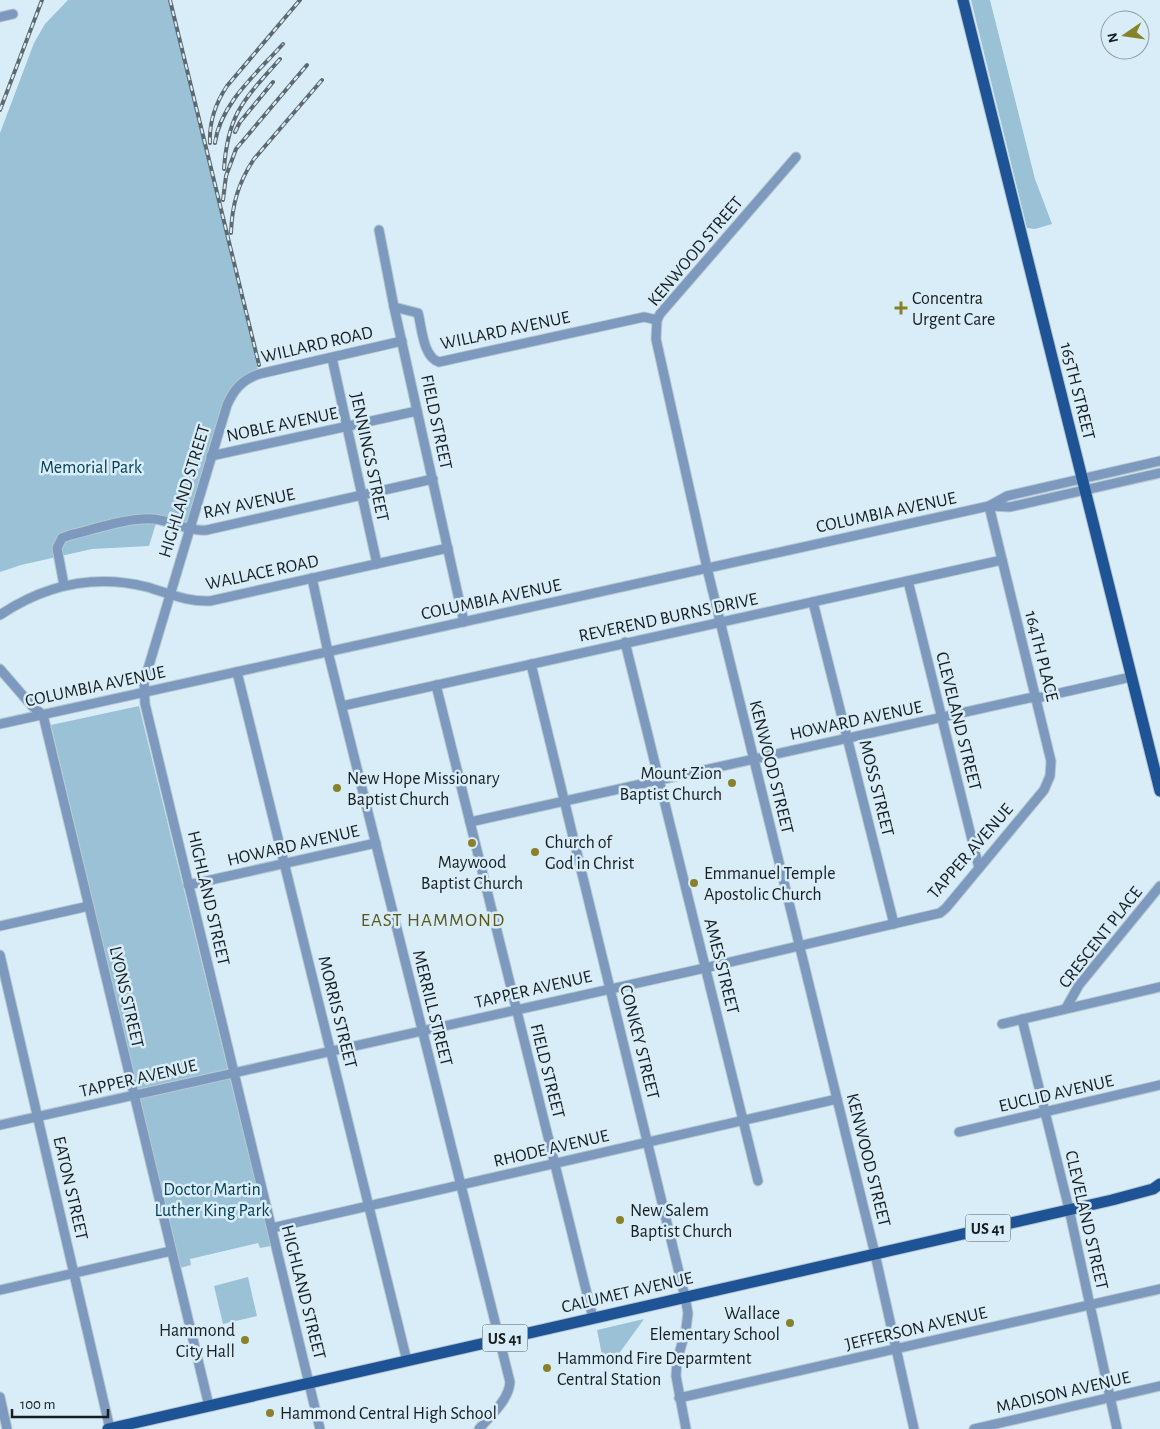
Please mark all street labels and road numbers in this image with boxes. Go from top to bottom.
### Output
street label: KENWOOD STREET [645,193,747,310]
street label: WILLARD AVENUE [439,308,572,353]
street label: WILLARD ROAD [260,323,375,367]
street label: 165TH STREET [1056,341,1098,442]
street label: FIELD STREET [417,373,455,471]
street label: JENNINGS STREET [347,391,391,523]
street label: NOBLE AVENUE [225,404,340,446]
street label: HIGHLAND STREET [156,423,214,560]
street label: RAY AVENUE [202,485,297,522]
street label: COLUMBIA AVENUE [815,489,958,537]
street label: WALLACE ROAD [204,552,320,594]
street label: COLUMBIA AVENUE [420,576,563,624]
street label: REVEREND BURNS DRIVE [577,590,760,646]
street label: 164TH PLACE [1021,609,1061,704]
street label: CLEVELAND STREET [932,650,984,793]
street label: COLUMBIA AVENUE [24,663,167,711]
street label: HOWARD AVENUE [788,698,924,744]
street label: KENWOOD STREET [746,699,796,836]
street label: MOSS STREET [855,738,897,839]
street label: TAPPER AVENUE [925,800,1017,903]
street label: HOWARD AVENUE [225,822,361,870]
street label: HIGHLAND STREET [184,829,232,968]
street label: CRESCENT PLACE [1056,883,1146,992]
street label: AMES STREET [700,917,742,1016]
street label: LYONS STREET [106,945,147,1050]
street label: MERRILL STREET [409,948,455,1068]
street label: MORRIS STREET [314,954,360,1070]
street label: TAPPER AVENUE [473,968,594,1012]
street label: CONKEY STREET [616,983,662,1101]
street label: FIELD STREET [527,1022,567,1120]
street label: TAPPER AVENUE [78,1057,199,1101]
street label: EUCLID AVENUE [997,1072,1116,1116]
street label: KENWOOD STREET [843,1092,893,1229]
street label: RHODE AVENUE [492,1127,611,1171]
street label: EATON STREET [49,1135,91,1242]
street label: CLEVELAND STREET [1061,1149,1111,1292]
road number: US 41 [966,1214,1010,1242]
street label: HIGHLAND STREET [278,1223,328,1361]
street label: CALUMET AVENUE [560,1269,695,1317]
street label: JEFFERSON AVENUE [844,1304,989,1354]
road number: US 41 [482,1325,528,1352]
street label: MADISON AVENUE [994,1369,1132,1417]

